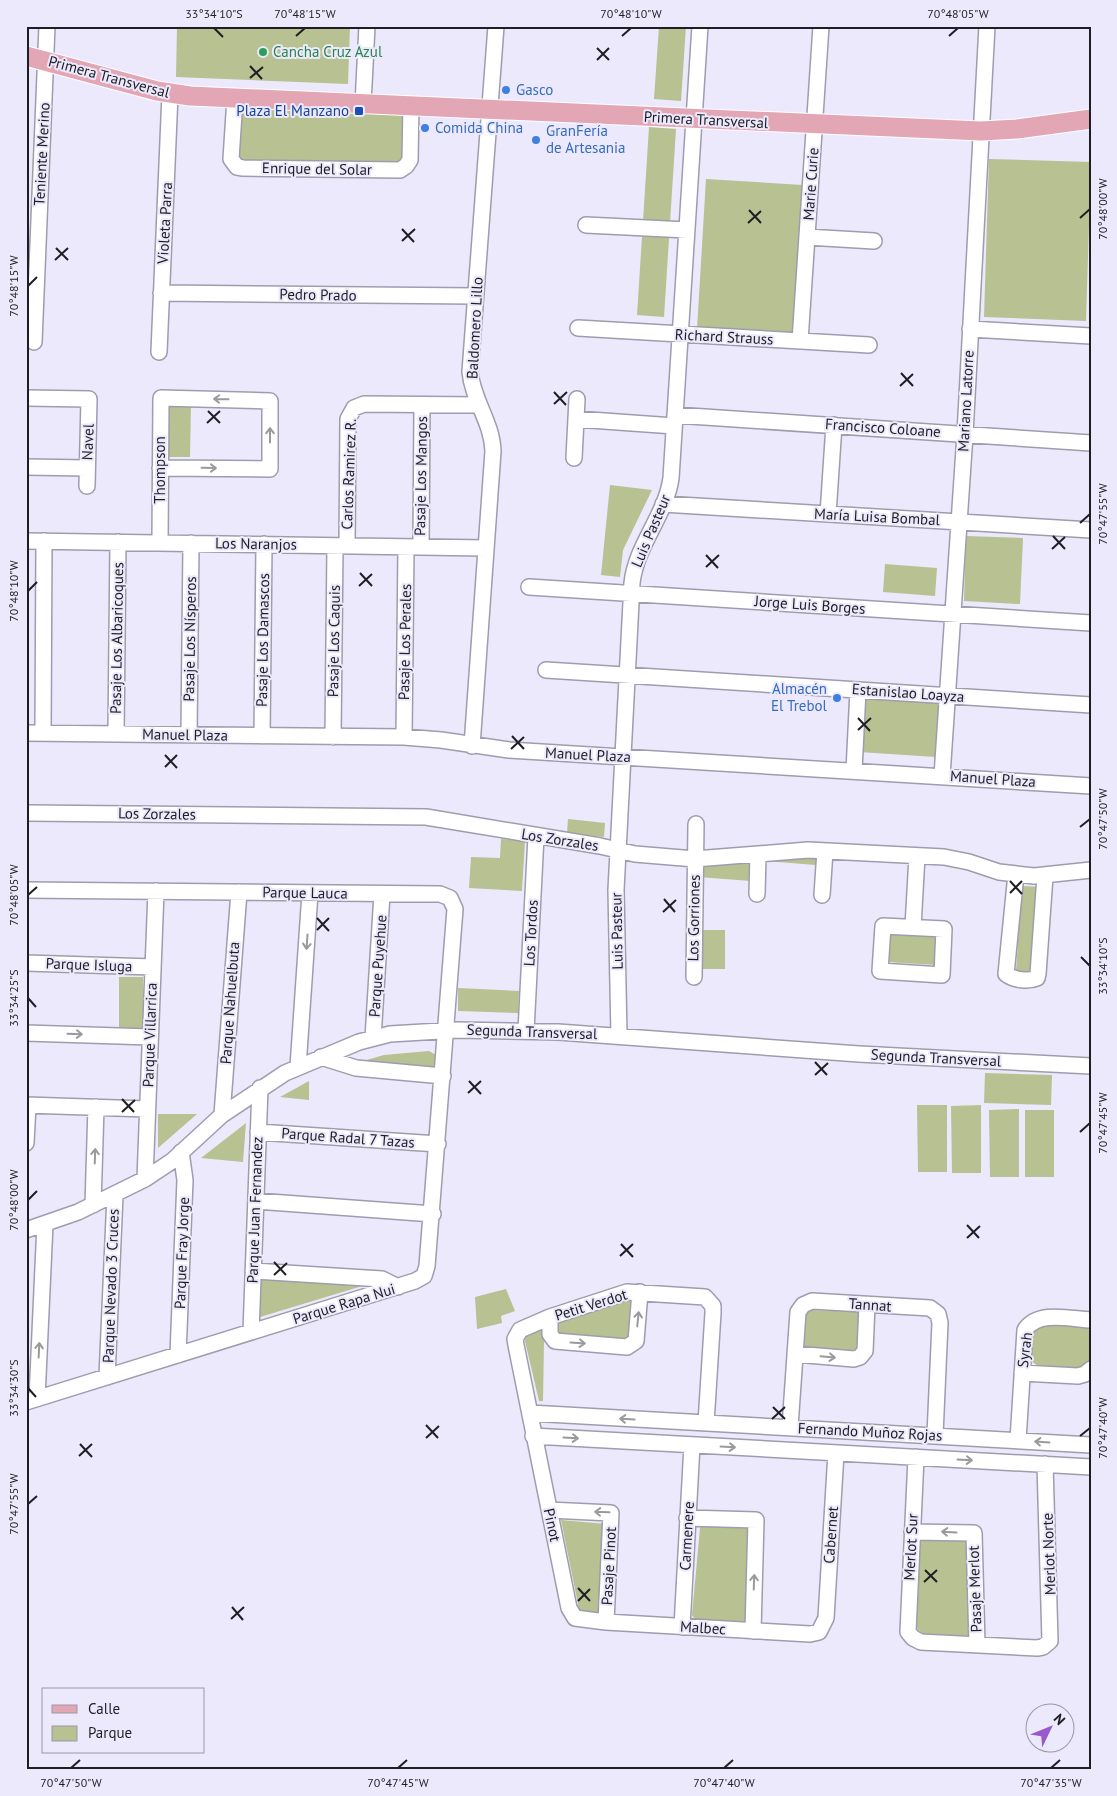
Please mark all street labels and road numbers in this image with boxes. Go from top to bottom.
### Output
street label: Primera Transversal [46,51,172,102]
street label: Teniente Merino [29,102,54,206]
street label: Primera Transversal [643,107,769,132]
street label: Marie Curie [798,147,823,221]
street label: Enrique del Solar [262,158,372,179]
street label: Violeta Parra [153,182,176,265]
street label: Baldomero Lillo [462,276,487,380]
street label: Pedro Prado [279,284,357,305]
street label: Richard Strauss [674,324,774,349]
street label: Mariano Latorre [953,350,978,452]
street label: Francisco Coloane [825,414,941,441]
street label: Pasaje Los Mangos [410,416,431,536]
street label: Carlos Ramirez R. [337,418,360,530]
street label: Navel [77,423,98,461]
street label: Thompson [150,436,169,504]
street label: Luis Pasteur [627,492,674,570]
street label: María Luisa Bombal [814,504,941,529]
street label: Los Naranjos [215,533,297,554]
street label: Pasaje Los Albaricoques [106,562,127,714]
street label: Pasaje Los Damascos [252,573,273,707]
street label: Pasaje Los Nísperos [179,576,200,702]
street label: Pasaje Los Perales [394,584,415,700]
street label: Pasaje Los Caquis [323,585,344,697]
street label: Jorge Luis Borges [753,591,866,618]
street label: Estanislao Loayza [851,679,965,706]
street label: Manuel Plaza [142,724,228,745]
street label: Manuel Plaza [545,743,631,766]
street label: Manuel Plaza [950,766,1037,791]
street label: Los Zorzales [118,803,196,824]
street label: Los Zorzales [520,824,600,855]
street label: Los Gorriones [683,874,704,962]
street label: Parque Lauca [262,882,348,903]
street label: Luis Pasteur [606,892,627,970]
street label: Los Tordos [519,899,542,967]
street label: Parque Puyehue [364,914,391,1018]
street label: Parque Nahuelbuta [216,941,243,1065]
street label: Parque Isluga [45,953,133,976]
street label: Parque Villarrica [138,982,161,1088]
street label: Segunda Transversal [466,1020,598,1043]
street label: Segunda Transversal [870,1045,1002,1070]
street label: Parque Radal 7 Tazas [281,1123,415,1152]
street label: Parque Juan Fernandez [242,1136,267,1284]
street label: Parque Fray Jorge [170,1197,193,1309]
street label: Parque Nevado 3 Cruces [98,1209,123,1363]
street label: Parque Rapa Nui [290,1279,397,1328]
street label: Petit Verdot [552,1285,629,1325]
street label: Tannat [848,1294,892,1315]
street label: Syrah [1013,1331,1036,1369]
street label: Fernando Muñoz Rojas [797,1418,943,1445]
street label: Carmenere [675,1501,698,1571]
street label: Pinot [540,1506,565,1543]
street label: Cabernet [819,1506,842,1564]
street label: Merlot Sur [899,1513,922,1581]
street label: Merlot Norte [1038,1513,1059,1595]
street label: Pasaje Pinot [597,1526,620,1606]
street label: Pasaje Merlot [963,1545,986,1633]
street label: Malbec [679,1616,727,1639]

